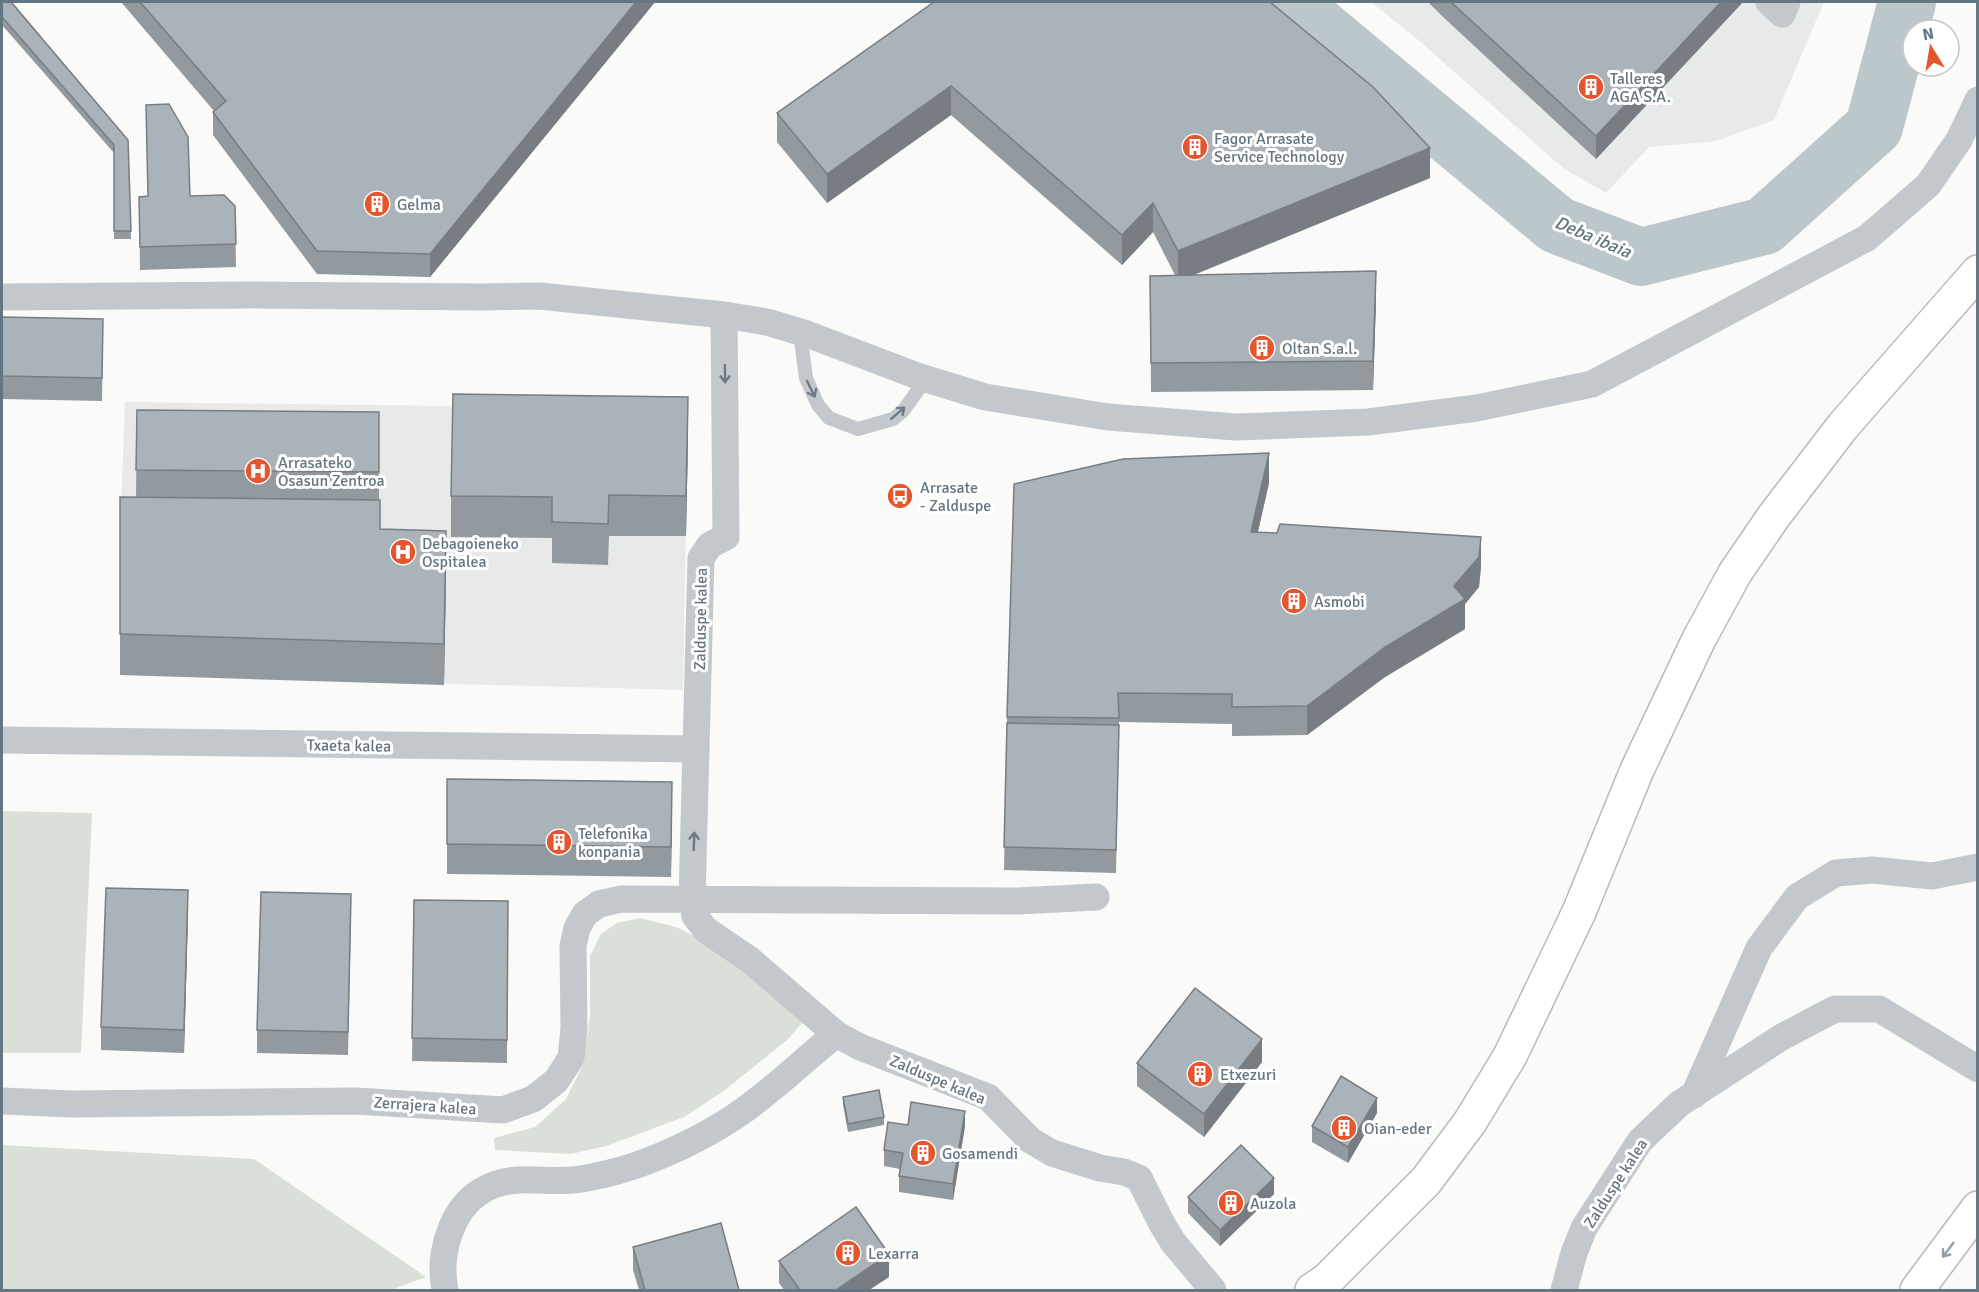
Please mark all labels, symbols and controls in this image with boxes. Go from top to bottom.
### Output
north arrow [1901,18,1961,78]
text: N [1921,23,1936,45]
place label: Talleres AGA S.A. [1610,69,1671,107]
building icon: Talleres AGA S.A. [1576,72,1606,102]
place label: Fagor Arrasate Service Technology [1214,129,1345,167]
building icon: Fagor Arrasate Service Technology [1180,132,1210,162]
building icon: Gelma [362,189,392,219]
place label: Gelma [397,195,441,215]
water label: Deba ibaia [1552,211,1635,263]
building icon: Oltan S.a.l. [1247,333,1277,363]
place label: Oltan S.a.l. [1282,339,1357,359]
one-way arrow [719,363,731,383]
one-way arrow [805,379,817,397]
one-way arrow [891,406,906,420]
place label: Arrasateko Osasun Zentroa [278,453,385,491]
hospital icon: Arrasateko Osasun Zentroa [243,456,273,486]
place label: Arrasate - Zalduspe [920,478,991,516]
bus stop icon: Arrasate - Zalduspe [885,481,915,511]
place label: Debagoieneko Ospitalea [422,534,519,572]
hospital icon: Debagoieneko Ospitalea [388,537,418,567]
street label: Zalduspe kalea [690,568,712,670]
building icon: Asmobi [1279,586,1309,616]
place label: Asmobi [1314,592,1365,612]
street label: Txaeta kalea [307,735,391,757]
place label: Telefonika konpania [578,824,648,862]
building icon: Telefonika konpania [544,827,574,857]
one-way arrow [688,832,699,852]
street label: Zalduspe kalea [887,1051,989,1109]
building icon: Etxezuri [1185,1059,1215,1089]
place label: Etxezuri [1220,1065,1276,1085]
street label: Zerrajera kalea [373,1092,477,1120]
building icon: Oian-eder [1329,1113,1359,1143]
place label: Oian-eder [1364,1119,1432,1139]
street label: Zalduspe kalea [1580,1135,1652,1232]
building icon: Gosamendi [908,1138,938,1168]
place label: Gosamendi [942,1144,1018,1164]
building icon: Auzola [1216,1188,1246,1218]
place label: Auzola [1250,1194,1296,1214]
building icon: Lexarra [833,1238,863,1268]
one-way arrow [1942,1242,1955,1258]
place label: Lexarra [868,1244,919,1264]

